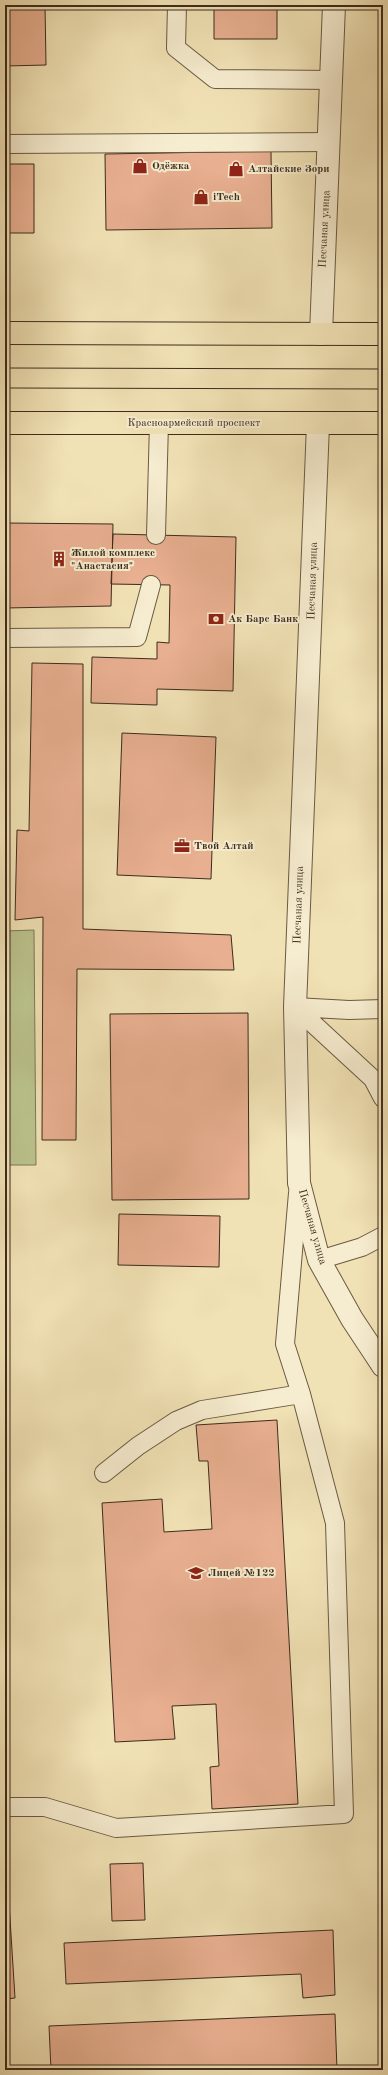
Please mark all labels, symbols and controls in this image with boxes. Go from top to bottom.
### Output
shop icon: Одёжка [131,157,149,175]
shop icon: Алтайские Зори [227,160,245,178]
place label: Одёжка [152,161,190,172]
place label: Алтайские Зори [248,164,330,175]
shop icon: iTech [192,188,210,206]
street label: Песчаная улица [317,189,333,268]
place label: iTech [213,192,240,203]
street label: Красноармейский проспект [128,418,260,429]
street label: Песчаная улица [306,541,320,620]
place label: Жилой комплекс "Анастасия" [71,548,155,572]
building icon: Жилой комплекс "Анастасия" [50,550,68,568]
bank icon: Ак Барс Банк [207,610,225,628]
place label: Ак Барс Банк [228,614,298,625]
office icon: Твой Алтай [173,837,191,855]
place label: Твой Алтай [194,841,254,852]
street label: Песчаная улица [292,865,306,944]
street label: Песчаная улица [296,1188,328,1266]
school or university icon: Лицей №122 [187,1564,205,1582]
place label: Лицей №122 [208,1568,275,1579]

